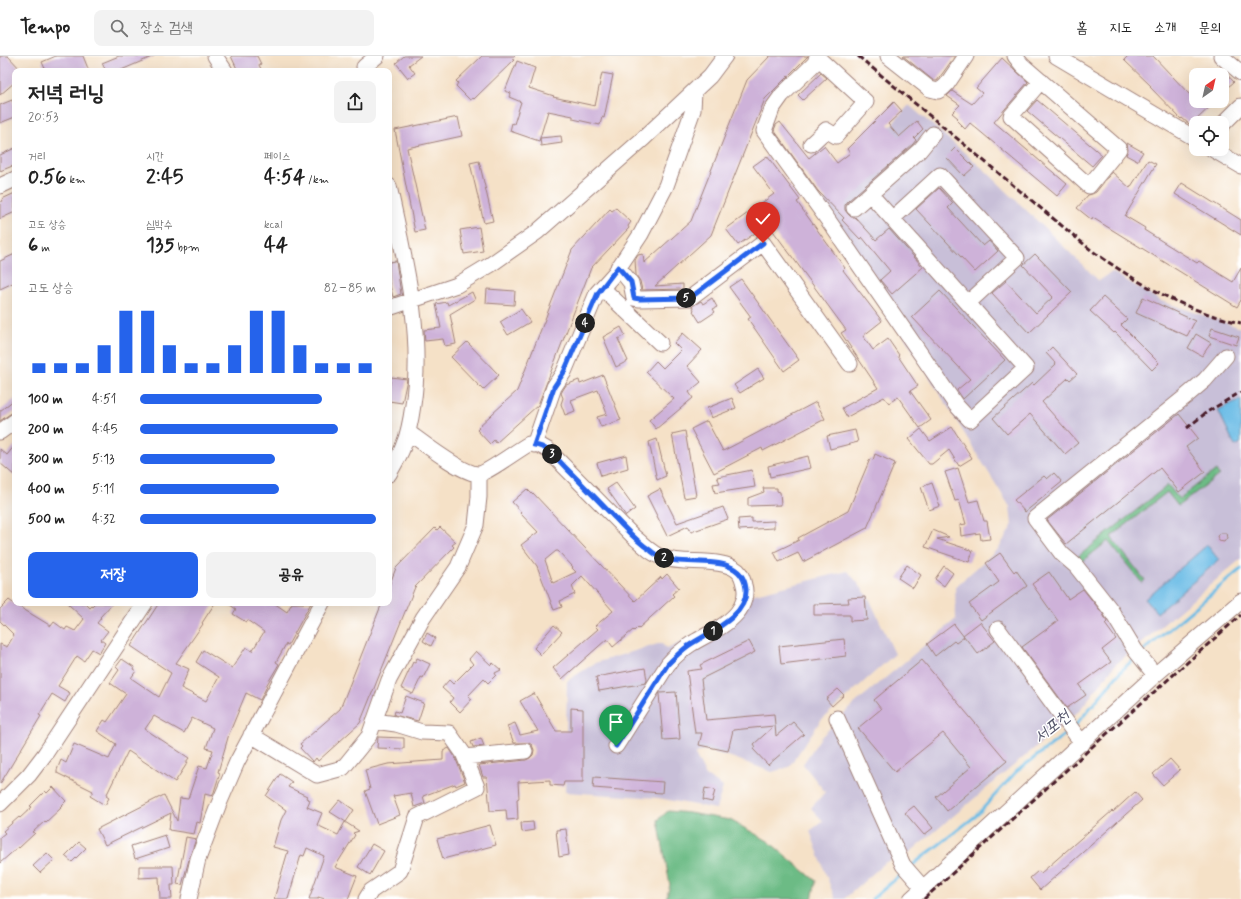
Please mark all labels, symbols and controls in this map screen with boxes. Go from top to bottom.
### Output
search box [94,10,374,46]
text: Tempo [20,15,70,40]
icon: search [108,17,130,39]
text: 장소 검색 [140,18,193,38]
text: 홈 [1076,19,1087,37]
text: 지도 [1109,19,1132,37]
text: 소개 [1154,19,1176,37]
text: 문의 [1198,19,1221,37]
north arrow [1189,68,1229,108]
map controls [1189,68,1229,156]
text: 저녁 러닝 [28,80,105,108]
button: share [334,81,376,123]
text: 20:53 [28,109,59,126]
button: locate [1189,116,1229,156]
text: 거리 [28,150,46,164]
text: 시간 [146,150,164,164]
text: 페이스 [264,150,291,164]
text: 0.56 [28,164,66,191]
text: 2:45 [146,164,183,191]
text: 4:54 [264,164,305,191]
text: km [66,173,85,187]
text: /km [305,173,329,187]
pin [746,202,780,243]
icon: check [752,208,774,230]
text: 고도 상승 [28,218,66,232]
text: 심박수 [146,218,173,232]
text: kcal [264,218,282,232]
text: 6 [28,232,38,259]
text: 135 [146,232,175,259]
text: 44 [264,232,288,259]
text: m [38,241,50,255]
text: bpm [175,241,200,255]
text: 고도 상승 [28,280,73,297]
text: 82–85 m [324,280,376,297]
pin: 5 [676,288,696,308]
text: 5 [683,291,689,305]
pin: 4 [575,313,595,333]
text: 4 [582,316,588,330]
text: 100 m [28,391,63,408]
text: 4:51 [92,391,116,408]
text: 200 m [28,421,63,438]
text: 4:45 [92,421,118,438]
pin: 3 [542,444,562,464]
text: 3 [550,447,554,461]
text: 300 m [28,451,63,468]
text: 5:13 [92,451,115,468]
text: 400 m [28,481,65,498]
text: 5:11 [92,481,115,498]
text: 500 m [28,511,65,528]
text: 4:32 [92,511,116,528]
pin: 2 [654,548,674,568]
text: 2 [661,551,667,565]
button: 저장 [28,552,198,598]
button: 공유 [206,552,376,598]
pin: 1 [703,621,723,641]
text: 1 [711,624,715,638]
water label: 서포천 [1029,704,1077,748]
pin [599,705,633,746]
icon: arrive [605,711,627,733]

